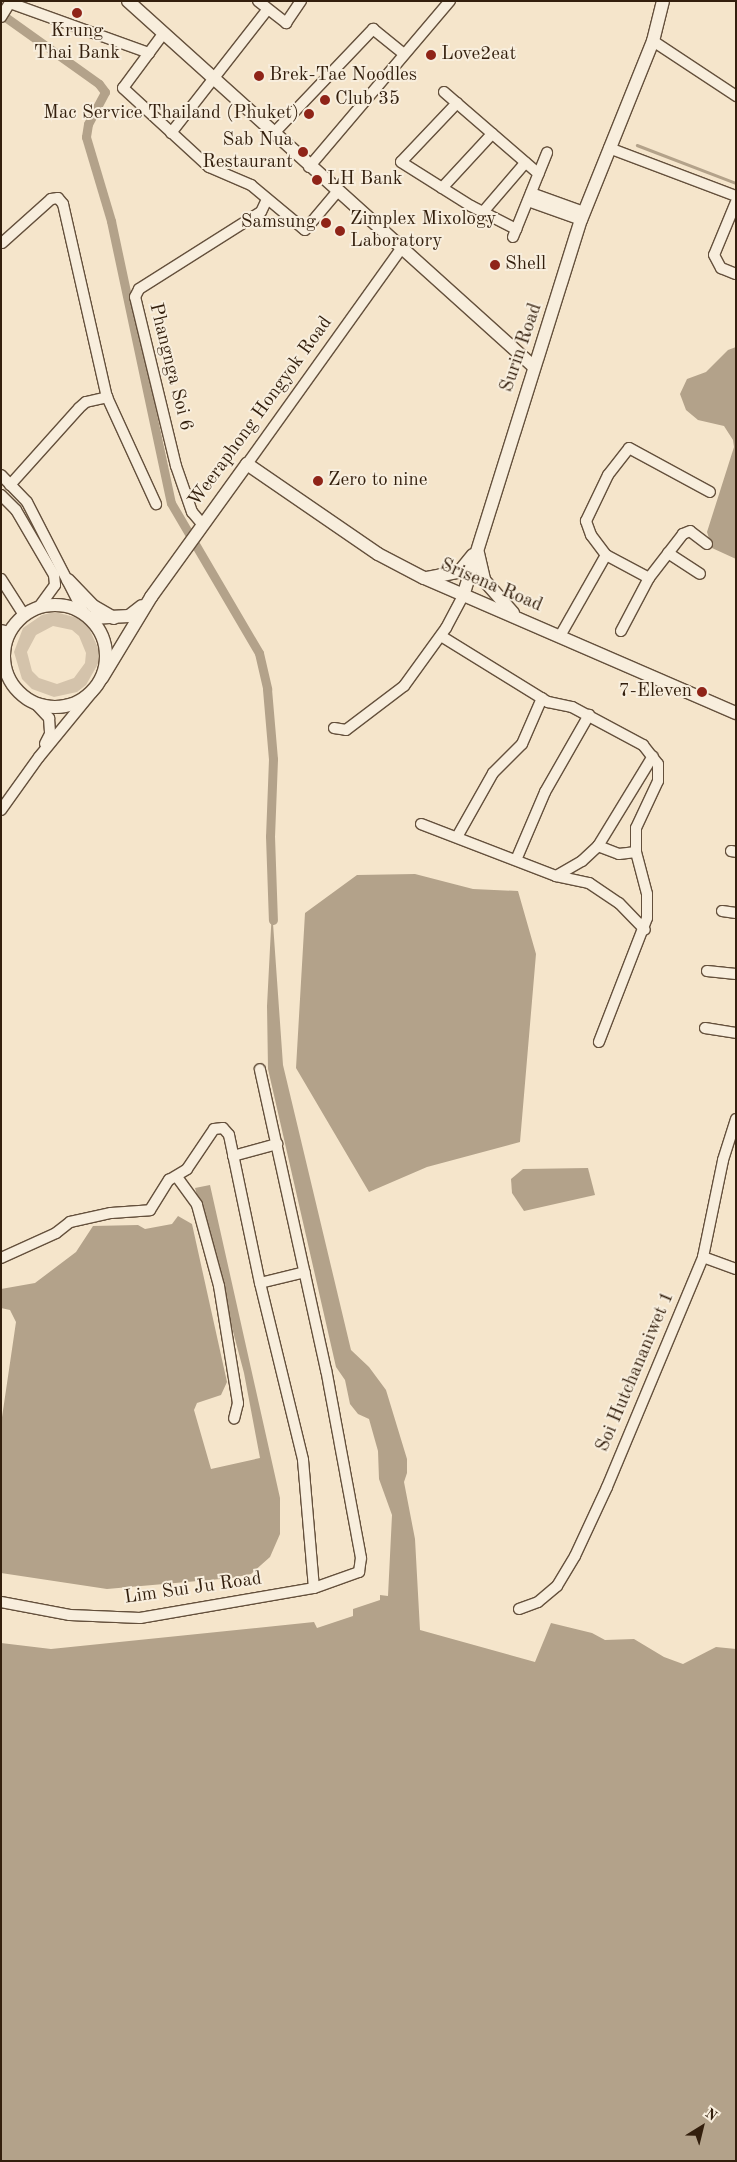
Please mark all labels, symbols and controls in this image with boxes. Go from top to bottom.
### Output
marker: Krung Thai Bank [71,7,83,19]
place label: Krung Thai Bank [34,21,120,65]
place label: Love2eat [441,44,516,66]
marker: Love2eat [425,49,437,61]
place label: Brek-Tae Noodles [269,65,417,87]
marker: Brek-Tae Noodles [253,70,265,82]
place label: Club 35 [335,89,400,111]
marker: Club 35 [319,94,331,106]
place label: Mac Service Thailand (Phuket) [43,103,299,125]
marker: Mac Service Thailand (Phuket) [303,108,315,120]
place label: Sab Nua Restaurant [202,130,293,174]
marker: Sab Nua Restaurant [297,146,309,158]
place label: LH Bank [327,169,403,191]
marker: LH Bank [311,174,323,186]
place label: Zimplex Mixology Laboratory [350,209,496,253]
place label: Samsung [241,212,316,234]
marker: Samsung [320,217,332,229]
marker: Zimplex Mixology Laboratory [334,225,346,237]
place label: Shell [505,254,546,276]
marker: Shell [489,259,501,271]
street label: Surin Road [496,300,548,396]
street label: Phangnga Soi 6 [143,301,197,433]
street label: Weeraphong Hongyok Road [184,312,338,512]
place label: Zero to nine [328,470,427,492]
marker: Zero to nine [312,475,324,487]
street label: Srisena Road [436,554,546,618]
place label: 7-Eleven [619,681,692,703]
marker: 7-Eleven [696,686,708,698]
street label: Soi Hutchananiwet 1 [592,1288,680,1456]
street label: Lim Sui Ju Road [123,1568,263,1610]
north arrow [677,2102,727,2152]
text: N [702,2106,719,2124]

